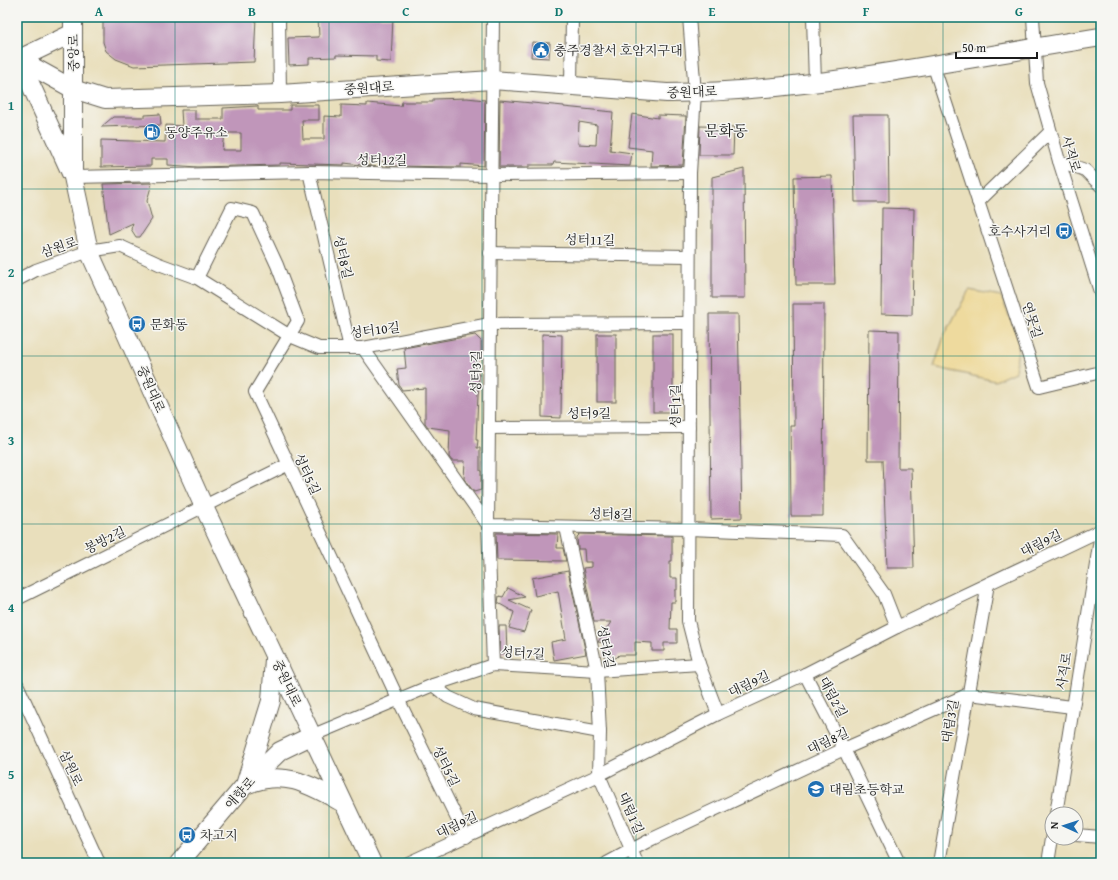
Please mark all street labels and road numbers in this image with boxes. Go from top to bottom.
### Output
street label: 중앙로 [64,34,83,72]
street label: 중원대로 [343,77,395,99]
street label: 중원대로 [667,82,718,102]
street label: 사직로 [1056,133,1086,175]
street label: 성터12길 [357,150,407,170]
street label: 성터11길 [565,230,615,250]
street label: 삼원로 [38,232,80,262]
street label: 성터8길 [329,233,357,281]
street label: 연못길 [1017,299,1047,341]
street label: 성터10길 [349,318,401,342]
street label: 성터3길 [466,350,486,394]
street label: 중원대로 [132,362,170,416]
street label: 성터1길 [666,384,685,428]
street label: 성터9길 [567,404,611,423]
street label: 성터5길 [289,450,325,498]
street label: 성터8길 [589,504,633,524]
street label: 봉방2길 [81,522,129,558]
street label: 대림9길 [1017,525,1065,561]
street label: 성터2길 [592,624,620,670]
street label: 성터7길 [501,642,545,664]
street label: 사직로 [1052,650,1076,691]
street label: 중원대로 [268,656,306,710]
street label: 대림9길 [725,666,773,702]
street label: 대림2길 [814,673,852,721]
street label: 대림3길 [937,698,963,744]
street label: 대림8길 [804,723,852,759]
street label: 성터5길 [428,742,464,790]
street label: 삼원로 [54,747,88,789]
street label: 애향로 [220,772,260,813]
street label: 대림1길 [614,789,648,837]
street label: 대림9길 [433,807,481,843]

